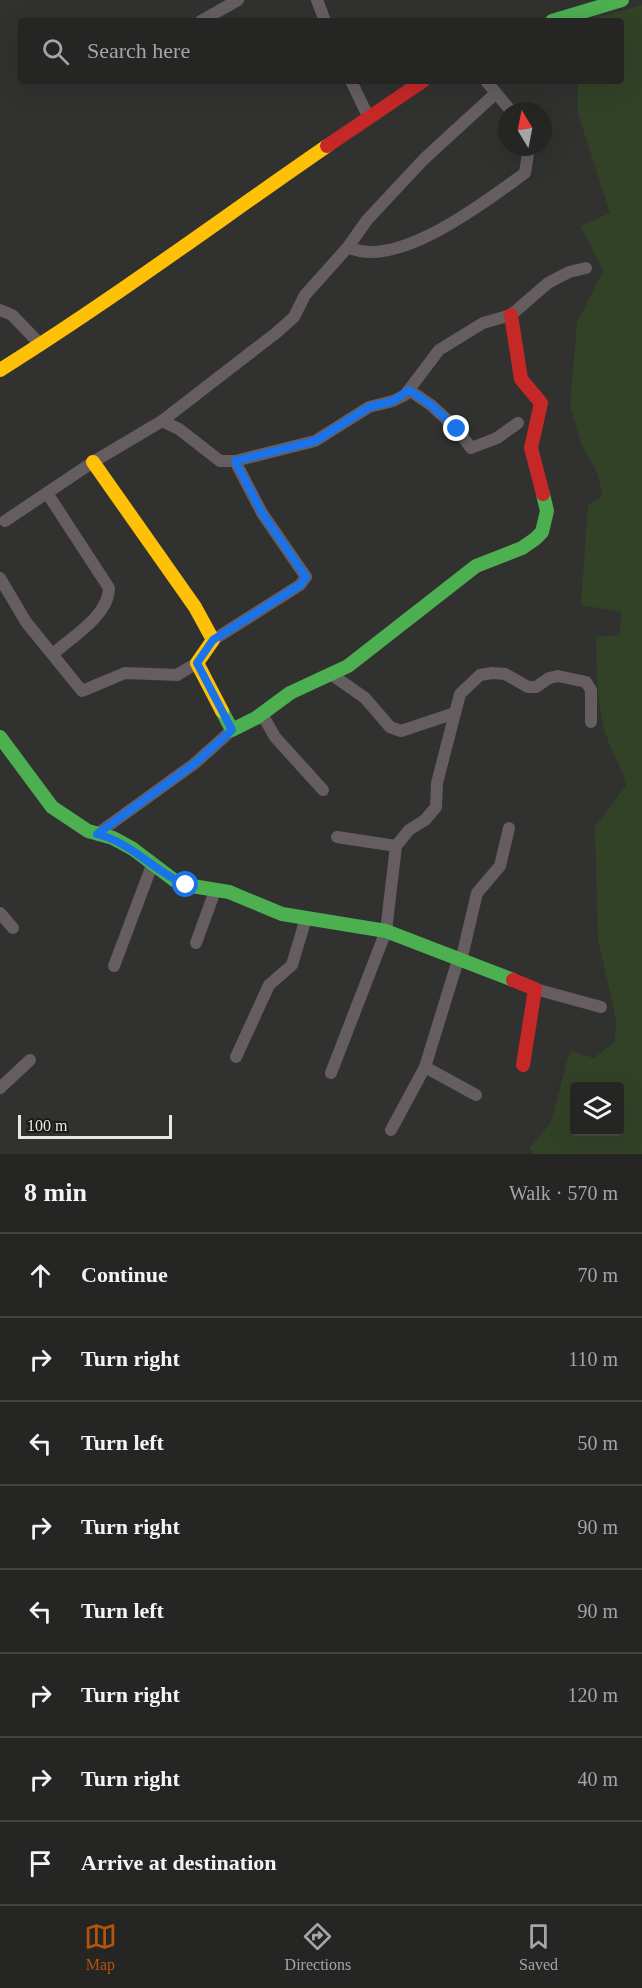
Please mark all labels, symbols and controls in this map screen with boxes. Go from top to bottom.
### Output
search box [18,18,624,84]
icon: search [39,35,72,68]
text: Search here [87,38,190,63]
north arrow [498,102,552,156]
route end [443,415,469,441]
route start [172,871,198,897]
map controls [570,1082,624,1136]
button: layers [570,1082,624,1136]
scale bar [18,1112,172,1140]
text: 100 m [27,1117,67,1134]
text: 8 min [24,1178,87,1207]
text: Walk · 570 m [509,1182,618,1204]
icon: ahead [24,1259,57,1292]
text: Continue [81,1262,168,1287]
text: 70 m [577,1264,618,1286]
icon: right [24,1343,57,1376]
text: Turn right [81,1346,180,1371]
text: 110 m [568,1348,618,1370]
icon: left [24,1427,57,1460]
text: Turn left [81,1430,164,1455]
text: 50 m [577,1432,618,1454]
icon: right [24,1511,57,1544]
text: Turn right [81,1514,180,1539]
text: 90 m [577,1516,618,1538]
icon: left [24,1595,57,1628]
text: Turn left [81,1598,164,1623]
text: 90 m [577,1600,618,1622]
icon: right [24,1679,57,1712]
text: Turn right [81,1682,180,1707]
text: 120 m [567,1684,618,1706]
icon: right [24,1763,57,1796]
text: Turn right [81,1766,180,1791]
text: 40 m [577,1768,618,1790]
icon: arrive [24,1847,57,1880]
text: Arrive at destination [81,1850,277,1875]
tab: Map [84,1920,117,1974]
tab: Directions [285,1920,351,1974]
tab: Saved [519,1920,558,1974]

